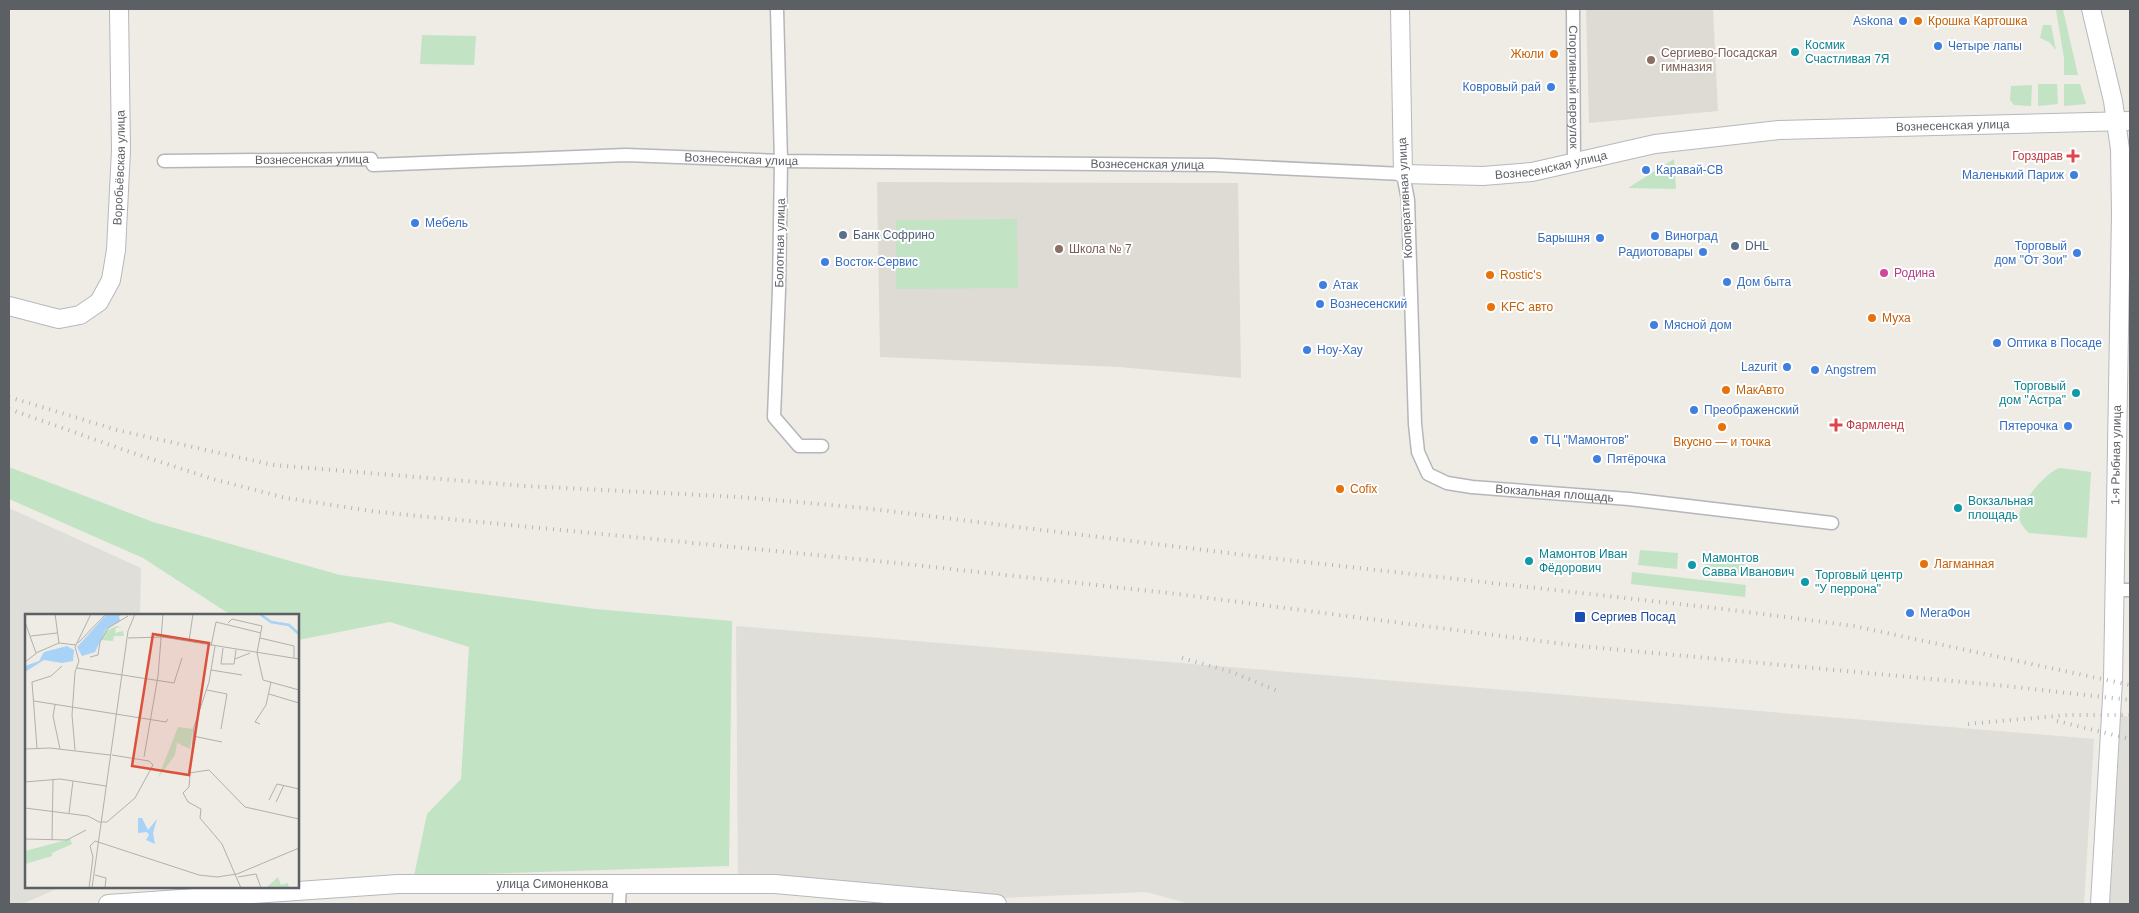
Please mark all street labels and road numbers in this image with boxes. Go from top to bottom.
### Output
street label: Спортивный переулок [1566,25,1581,150]
street label: Воробьёвская улица [110,110,128,226]
street label: Вознесенская улица [1896,117,2010,134]
street label: Кооперативная улица [1395,137,1415,259]
street label: Вознесенская улица [1494,148,1609,182]
street label: Вознесенская улица [684,150,799,168]
street label: Вознесенская улица [255,152,369,167]
street label: Вознесенская улица [1090,157,1205,172]
street label: Болотная улица [772,198,788,288]
street label: 1-я Рыбная улица [2108,404,2124,505]
street label: Вокзальная площадь [1495,482,1614,505]
street label: улица Симоненкова [496,877,608,891]

